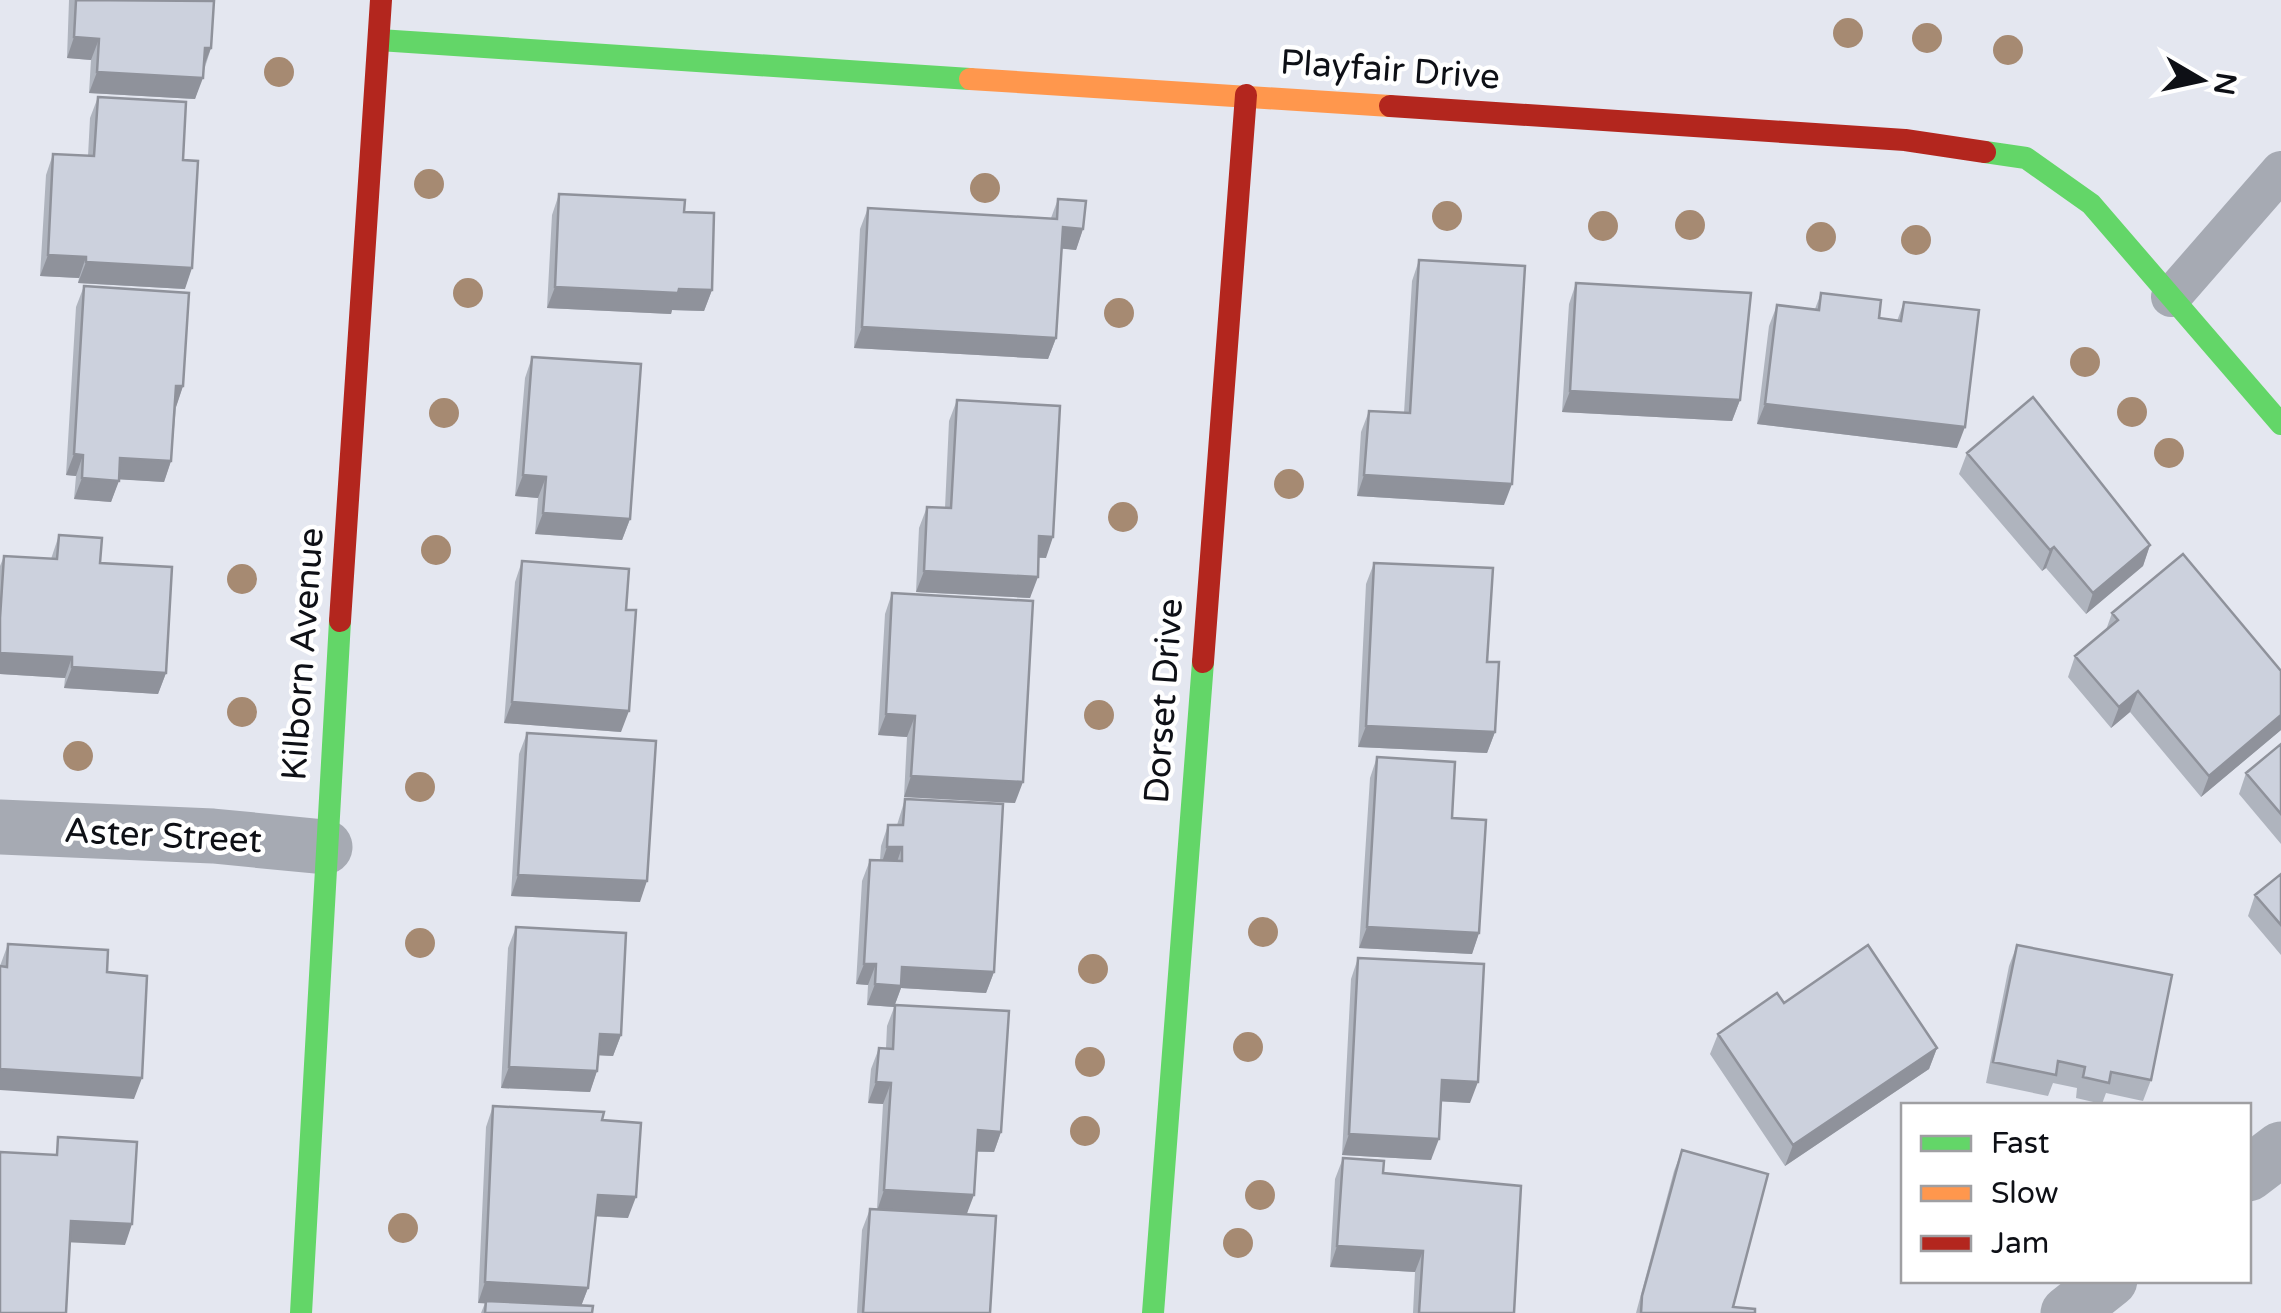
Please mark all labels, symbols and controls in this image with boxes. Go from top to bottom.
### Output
north arrow [2151,30,2251,130]
street label: Playfair Drive [1279,41,1501,99]
text: N [2206,70,2243,98]
street label: Kilborn Avenue [273,526,333,782]
street label: Dorset Drive [1136,597,1192,805]
street label: Aster Street [63,810,263,862]
legend [1901,1103,2251,1283]
text: Fast [1991,1125,2050,1162]
text: Slow [1991,1175,2059,1212]
text: Jam [1991,1225,2049,1262]

